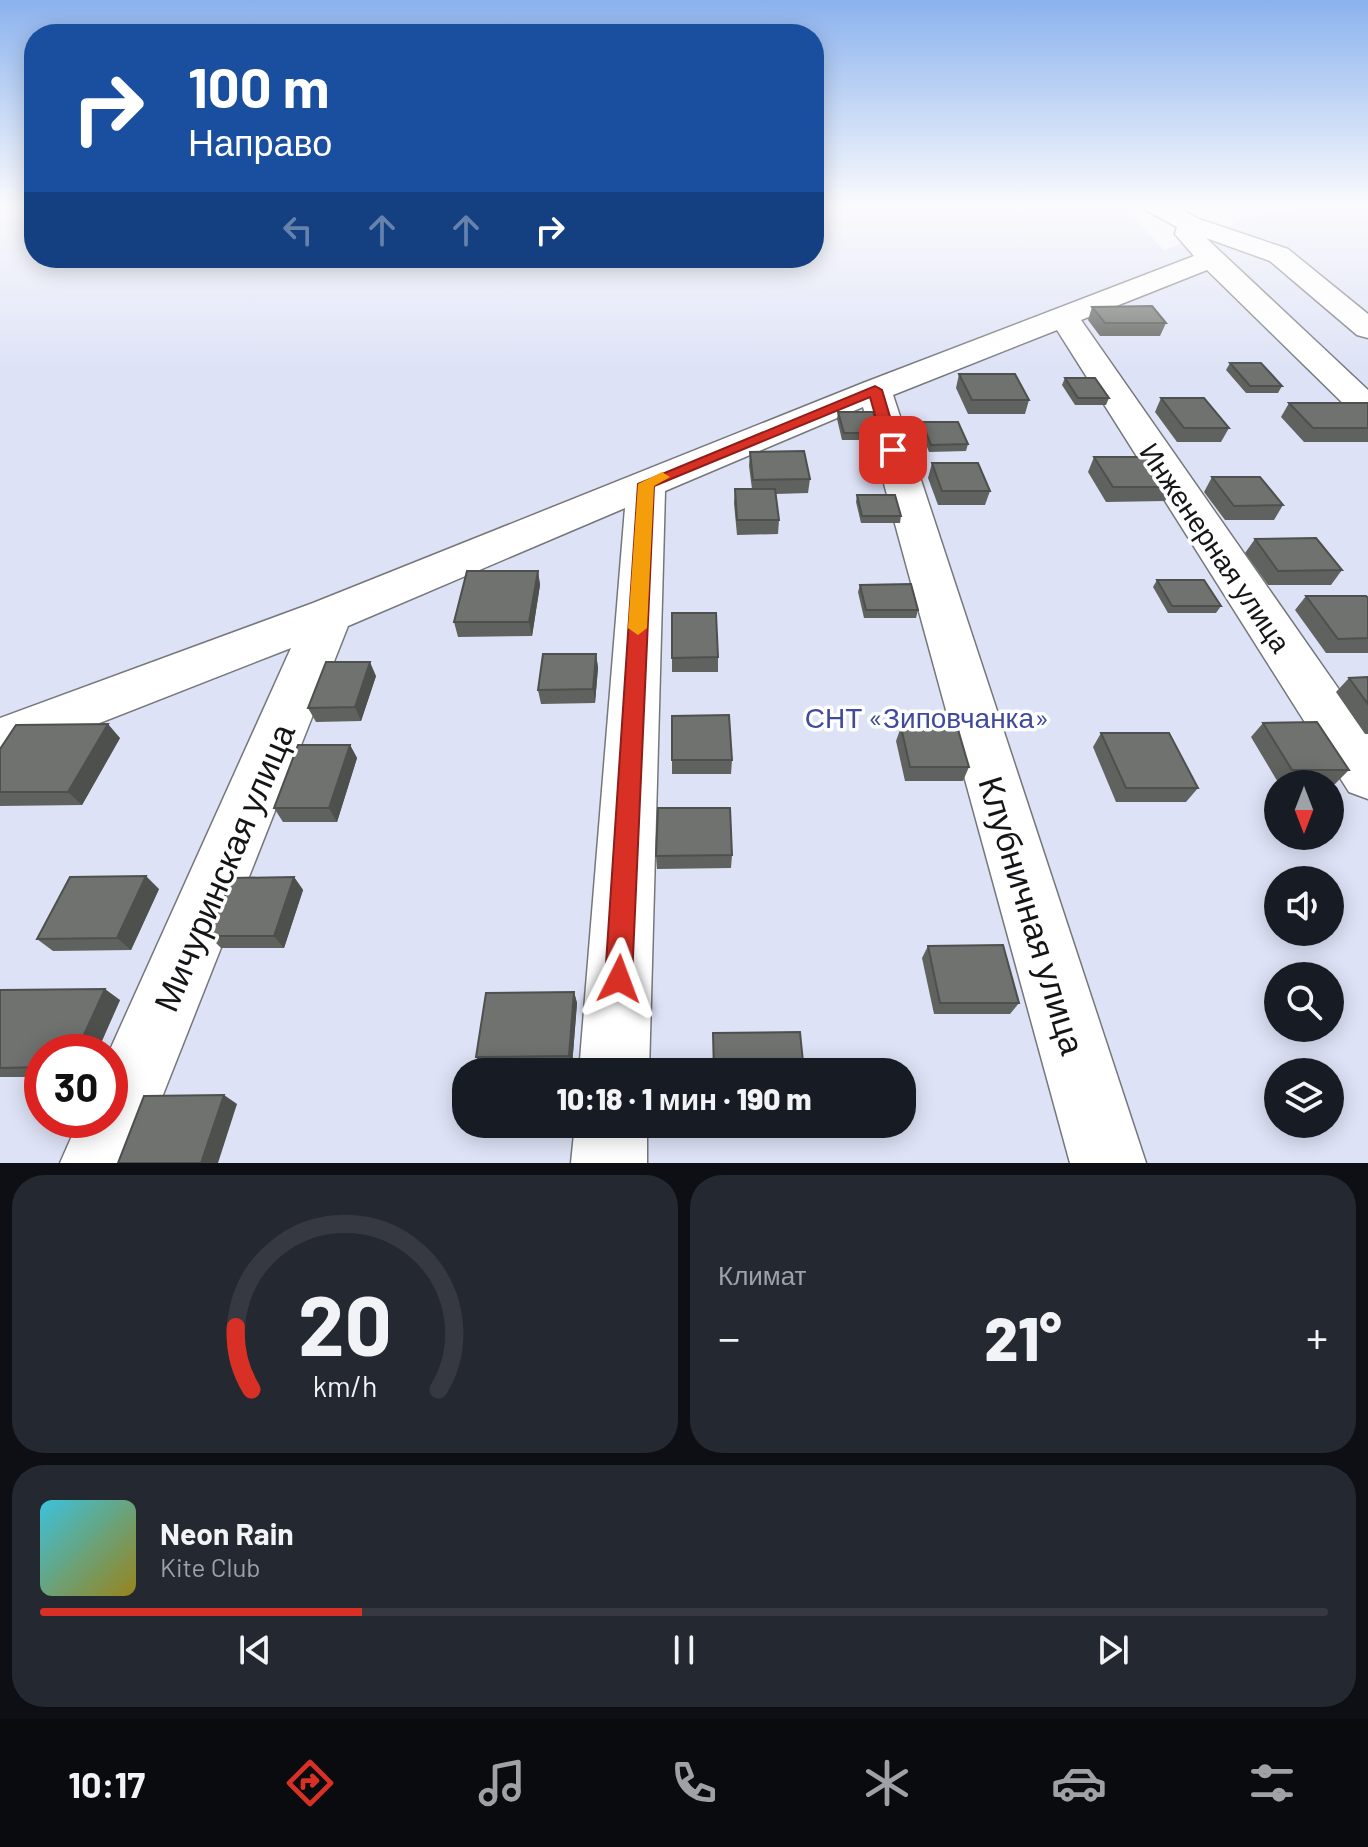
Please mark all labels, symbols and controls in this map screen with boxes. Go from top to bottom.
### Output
text: 100 m [188,52,330,119]
icon: right [56,56,160,160]
text: Направо [188,120,332,163]
icon: left [276,208,320,252]
icon: ahead [360,208,404,252]
icon: ahead [444,208,488,252]
icon: right [528,208,572,252]
pin [859,416,927,484]
icon: arrive [871,428,915,472]
street label: Инженерная улица [1133,436,1299,659]
park label: СНТ «Зиповчанка» [805,700,1049,734]
street label: Мичуринская улица [144,717,302,1017]
north arrow [1264,770,1344,850]
map controls [1264,770,1344,1138]
street label: Клубничная улица [971,771,1095,1059]
button: sound [1264,866,1344,946]
position arrow [577,937,661,1021]
button: search [1264,962,1344,1042]
speed limit sign: 30 [24,1034,128,1138]
button: layers [1264,1058,1344,1138]
text: 10:18 · 1 мин · 190 m [556,1080,812,1116]
text: Климат [718,1259,807,1290]
text: 20 [298,1273,392,1373]
text: 21° [984,1301,1062,1373]
text: − [718,1310,740,1363]
text: + [1306,1310,1328,1363]
text: km/h [313,1368,377,1403]
text: Neon Rain [160,1515,294,1551]
text: Kite Club [160,1551,261,1582]
icon: previous [233,1628,277,1672]
icon: pause [662,1628,706,1672]
icon: next [1091,1628,1135,1672]
icon: directions [282,1755,338,1811]
icon: music [474,1755,530,1811]
icon: phone [666,1755,722,1811]
icon: climate [859,1755,915,1811]
icon: car [1051,1755,1107,1811]
icon: filters [1244,1755,1300,1811]
text: 10:17 [68,1762,145,1805]

